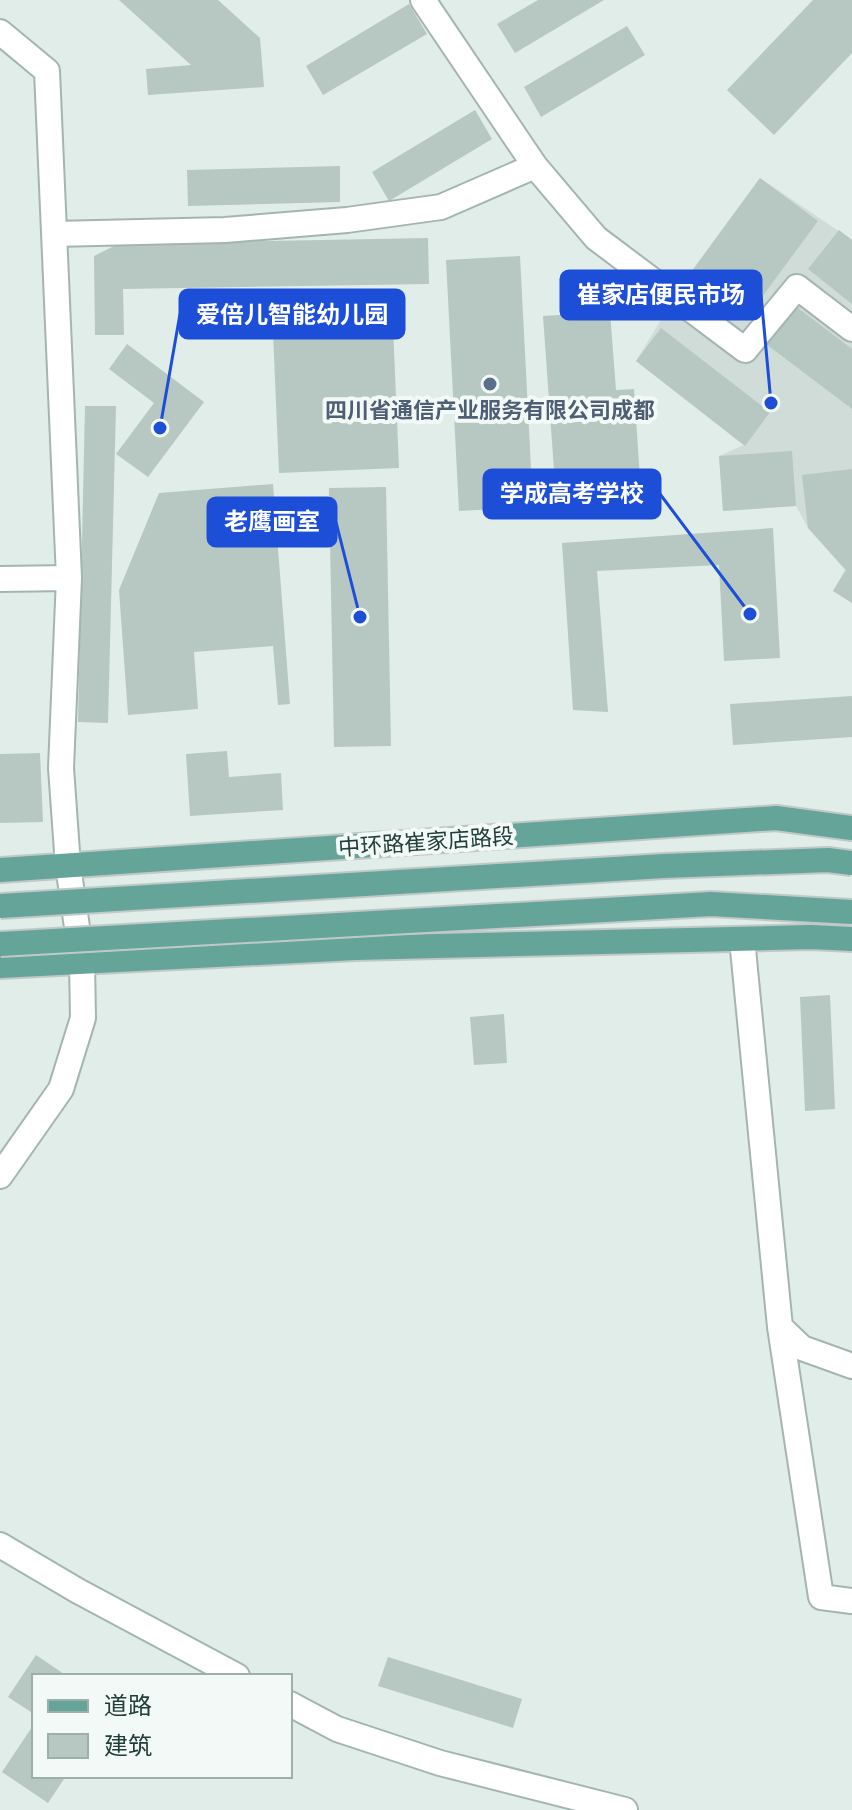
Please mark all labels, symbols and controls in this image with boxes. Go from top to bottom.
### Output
callout: 崔家店便民市场 [561,271,761,319]
text: 崔家店便民市场 [577,280,745,309]
callout: 爱倍儿智能幼儿园 [180,290,404,338]
text: 爱倍儿智能幼儿园 [196,300,388,329]
marker: 四川省通信产业服务有限公司成都 [481,375,499,393]
place label: 四川省通信产业服务有限公司成都 [325,397,655,424]
callout: 学成高考学校 [484,470,660,518]
text: 学成高考学校 [500,479,644,508]
callout: 老鹰画室 [208,498,336,546]
text: 老鹰画室 [224,507,320,536]
street label: 中环路崔家店路段 [337,822,515,862]
legend [32,1674,292,1778]
text: 道路 [104,1691,152,1720]
text: 建筑 [104,1731,152,1760]

